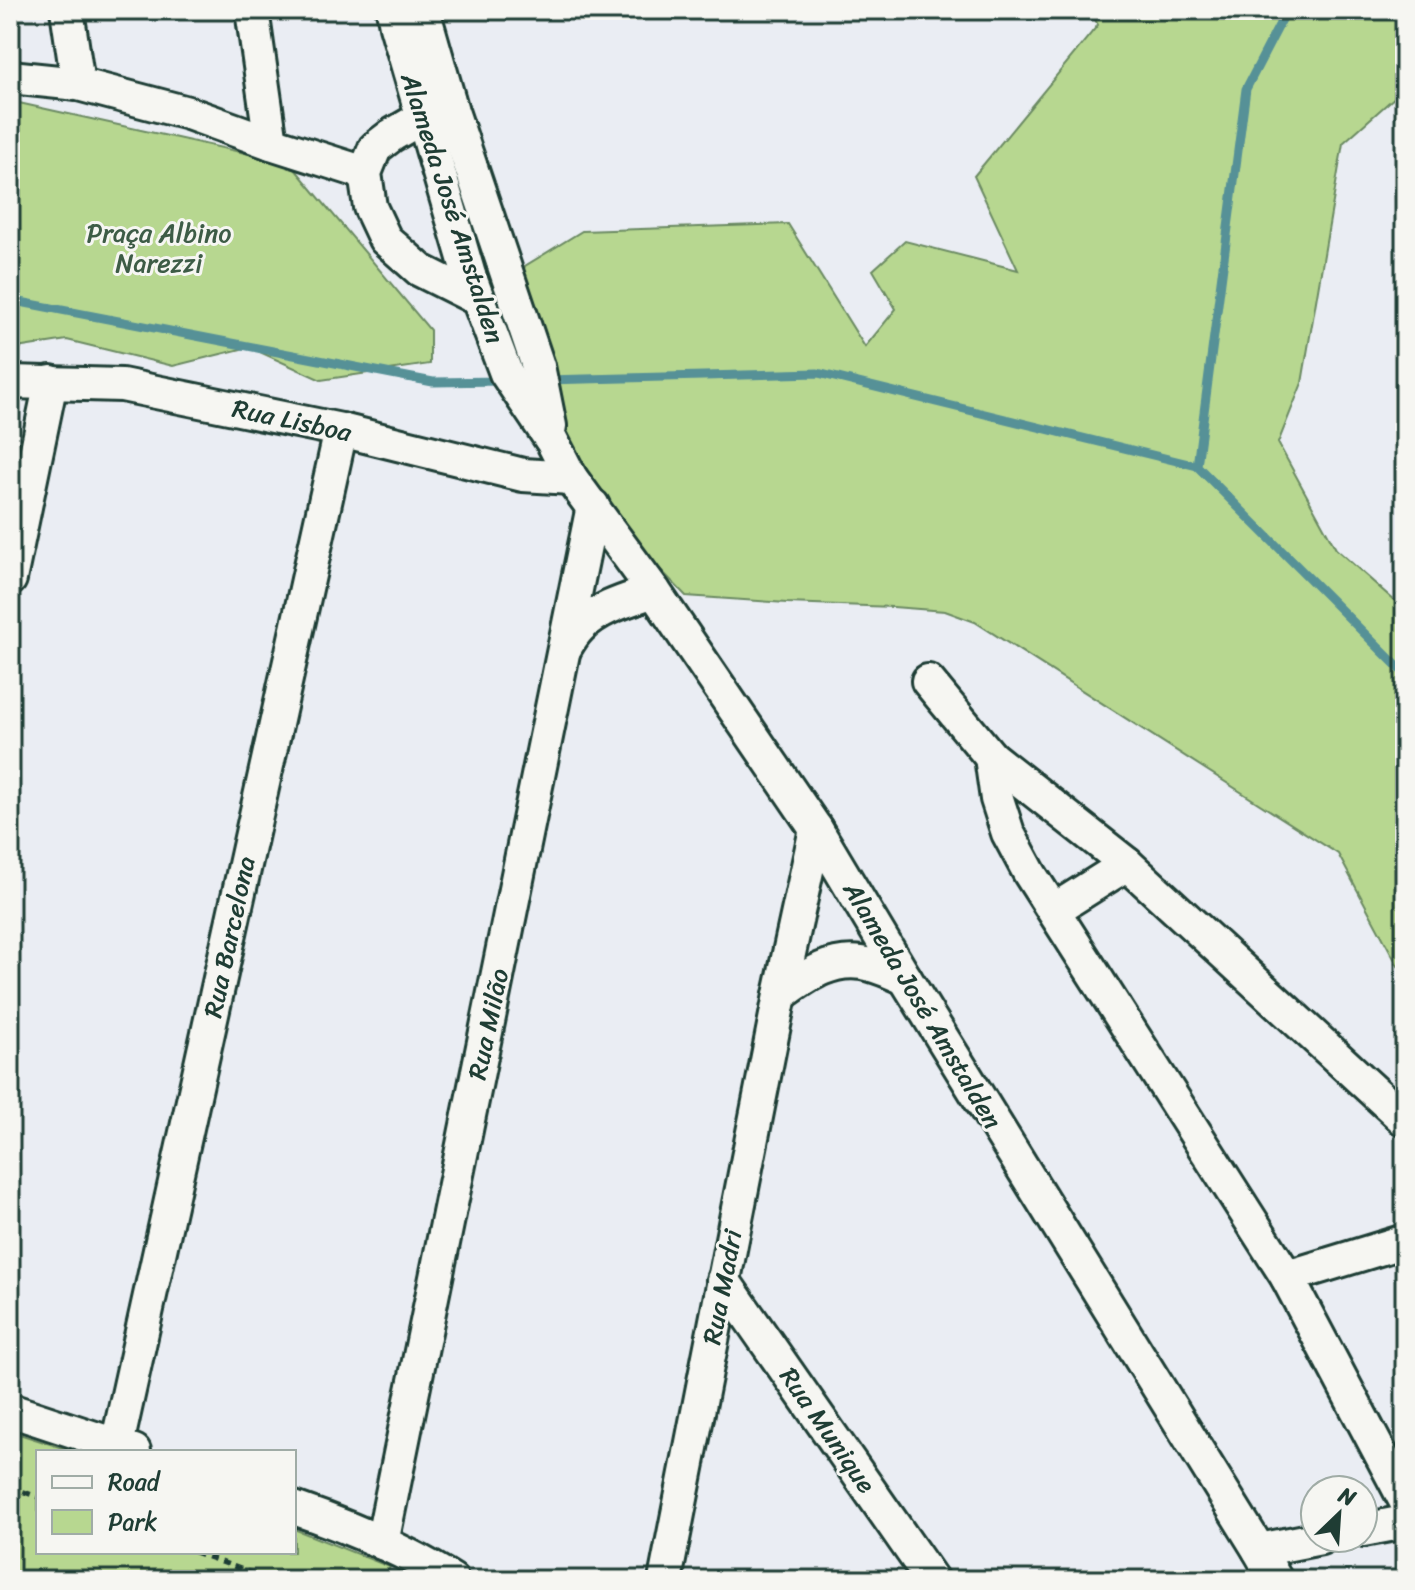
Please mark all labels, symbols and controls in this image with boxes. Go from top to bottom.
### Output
street label: Alameda José Amstalden [387,66,519,349]
park label: Praça Albino Narezzi [86,210,232,286]
street label: Rua Lisboa [228,385,357,455]
street label: Rua Barcelona [189,852,269,1022]
street label: Alameda José Amstalden [830,871,1015,1138]
street label: Rua Milão [454,964,522,1084]
street label: Rua Madri [688,1225,756,1348]
street label: Rua Munique [767,1357,889,1503]
legend [36,1450,296,1554]
text: Road [108,1461,162,1503]
north arrow [1299,1474,1379,1554]
text: N [1331,1475,1363,1518]
text: Park [108,1501,157,1543]

